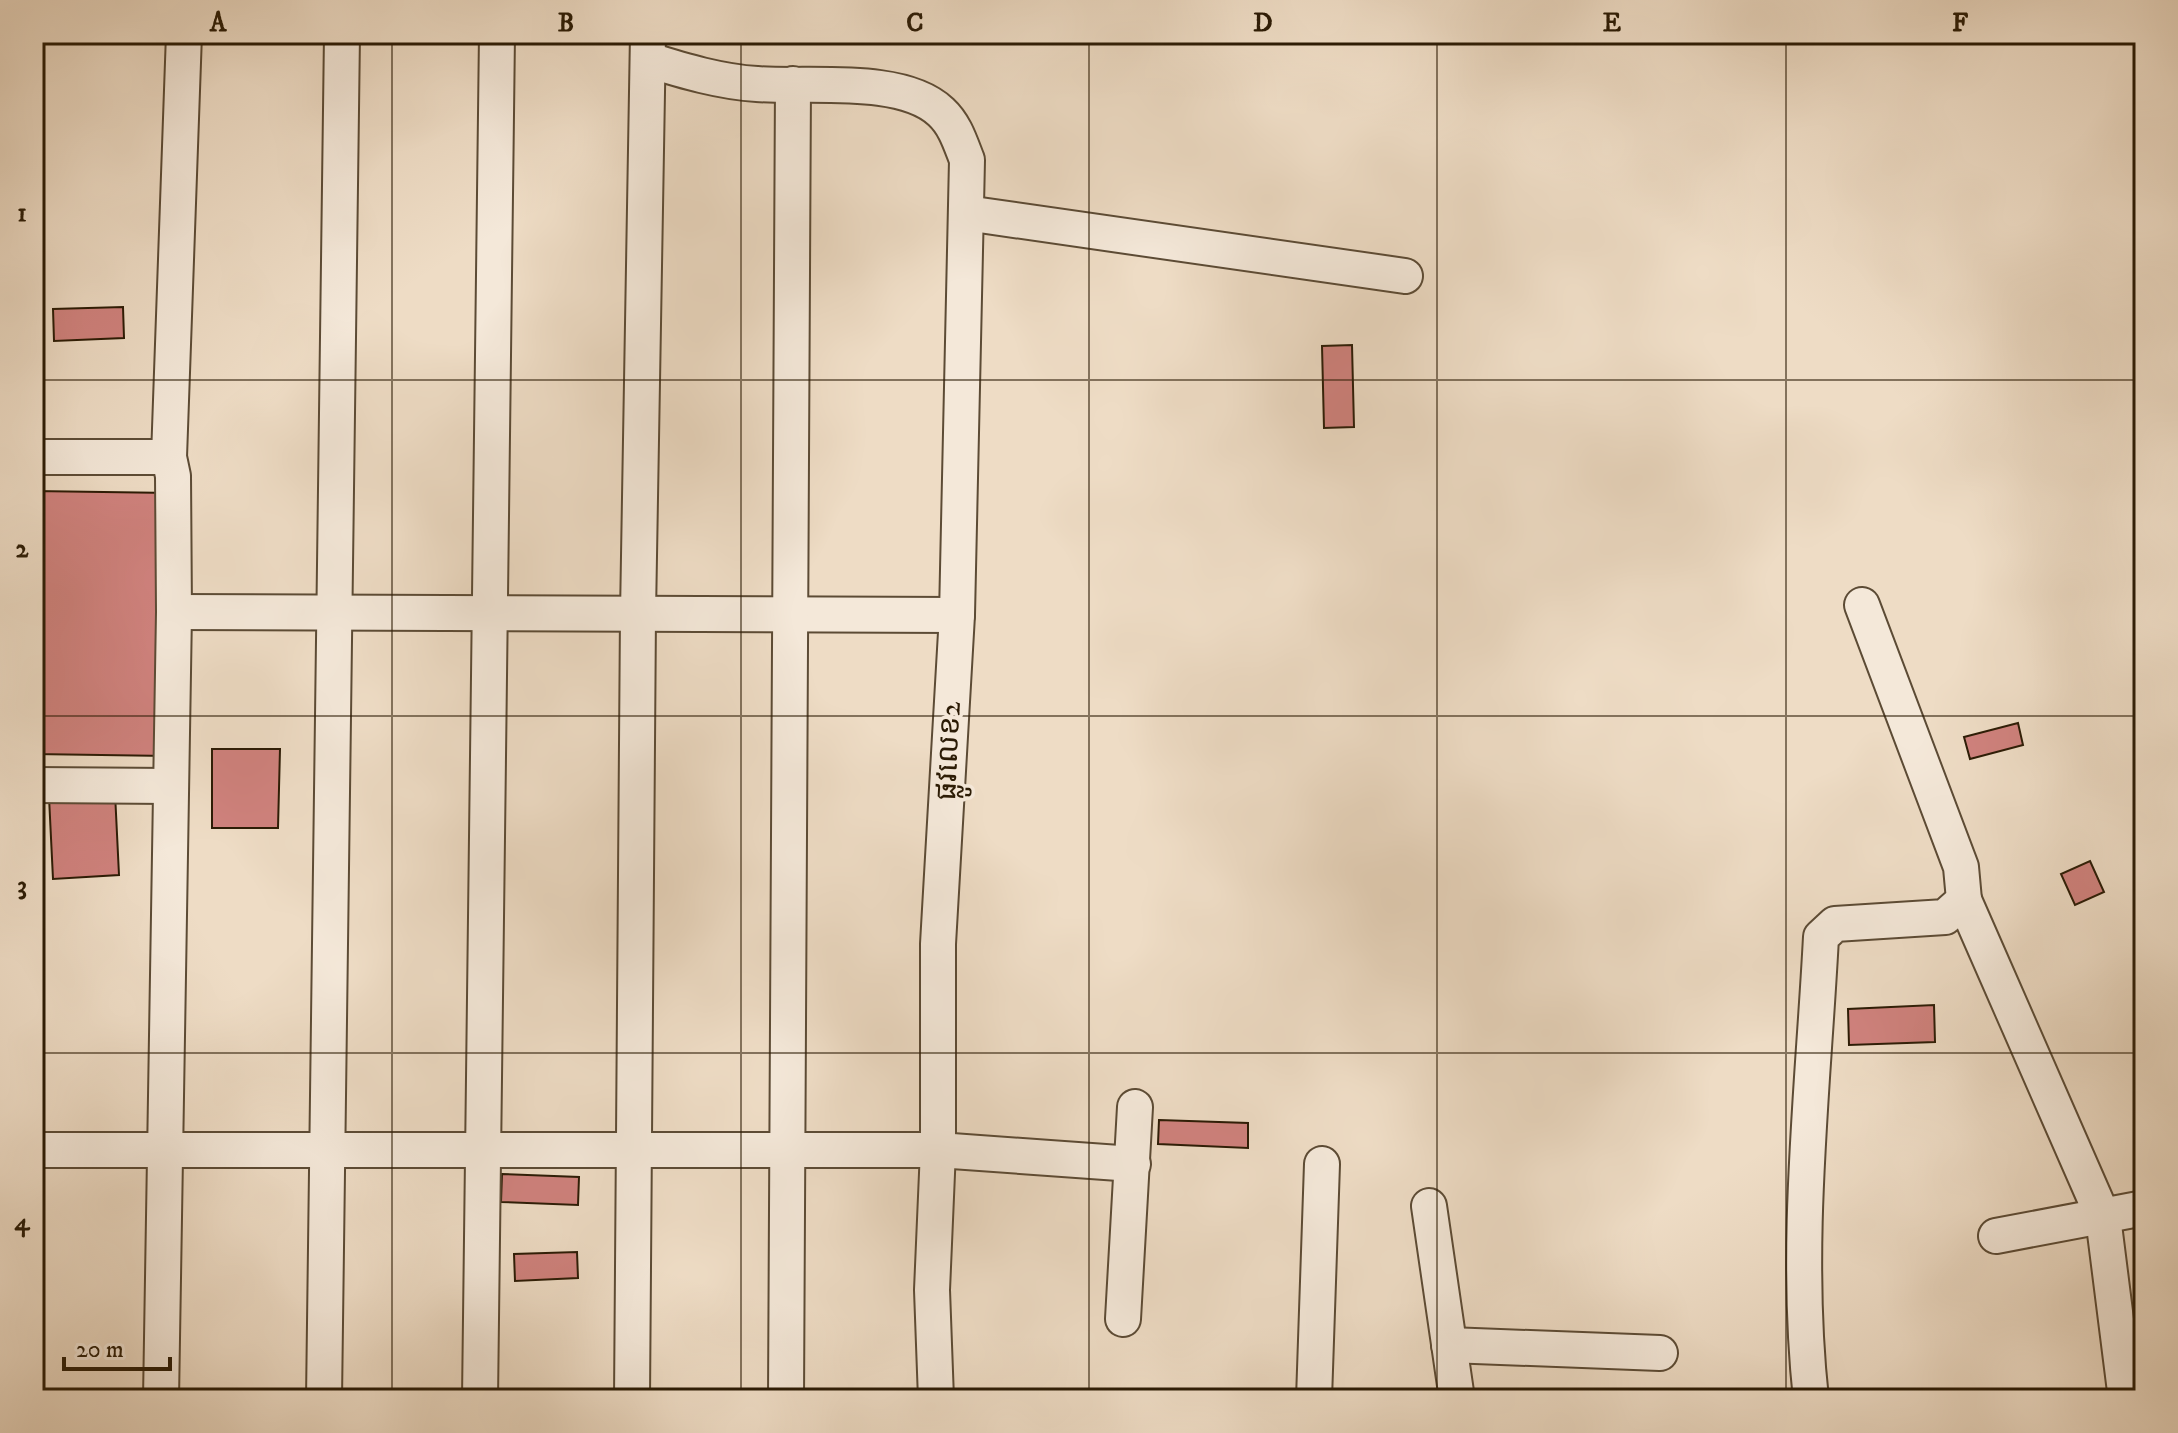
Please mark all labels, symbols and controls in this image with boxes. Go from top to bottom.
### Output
text: A [209,7,228,40]
text: B [558,7,574,40]
text: C [906,7,924,40]
text: D [1253,7,1273,40]
text: E [1603,7,1621,40]
text: F [1952,7,1969,40]
text: 1 [17,197,27,230]
text: 2 [16,533,30,566]
street label: ផ្លូវលេខ2 [928,700,976,802]
text: 3 [17,870,27,903]
text: 4 [15,1206,31,1239]
scale bar [64,1321,170,1371]
text: 20 m [76,1335,124,1365]

